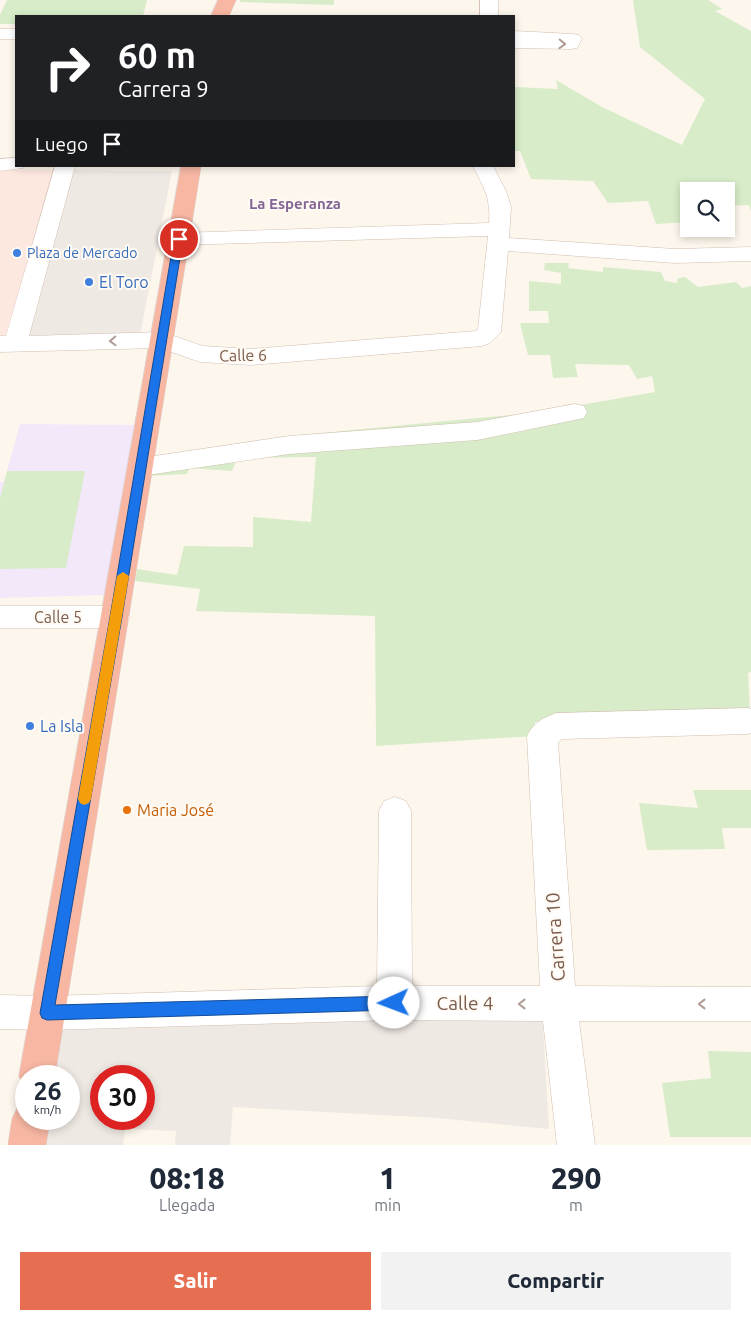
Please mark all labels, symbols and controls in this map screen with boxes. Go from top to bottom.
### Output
icon: right [35,35,100,100]
text: 60 m [118,35,196,75]
one-way arrow [559,39,567,49]
text: Carrera 9 [118,76,209,101]
icon: arrive [98,130,126,158]
text: Luego [35,133,88,155]
map controls [680,182,735,237]
button: search [680,182,735,237]
district label: La Esperanza [249,195,341,212]
pin [158,218,200,260]
icon: arrive [165,225,193,253]
place label: Plaza de Mercado [27,245,137,261]
marker: Plaza de Mercado [11,247,23,259]
place label: El Toro [99,273,149,291]
marker: El Toro [83,276,95,288]
one-way arrow [109,336,116,346]
street label: Calle 6 [219,346,267,364]
street label: Calle 5 [34,608,82,626]
place label: La Isla [40,717,84,735]
marker: La Isla [24,720,36,732]
place label: Maria José [137,801,214,819]
marker: Maria José [121,804,133,816]
street label: Carrera 10 [541,892,569,982]
position arrow [367,976,419,1028]
street label: Calle 4 [437,992,493,1014]
one-way arrow [518,999,526,1009]
one-way arrow [698,999,706,1009]
speed limit sign: 30 [90,1065,155,1130]
text: 26 [33,1077,62,1105]
text: km/h [34,1103,61,1116]
text: 08:18 [150,1161,225,1195]
text: 1 [379,1161,396,1195]
text: 290 [551,1161,601,1195]
text: Llegada [159,1196,215,1214]
text: min [374,1196,401,1214]
text: m [569,1196,583,1214]
button: Salir [20,1252,371,1310]
button: Compartir [381,1252,731,1310]

